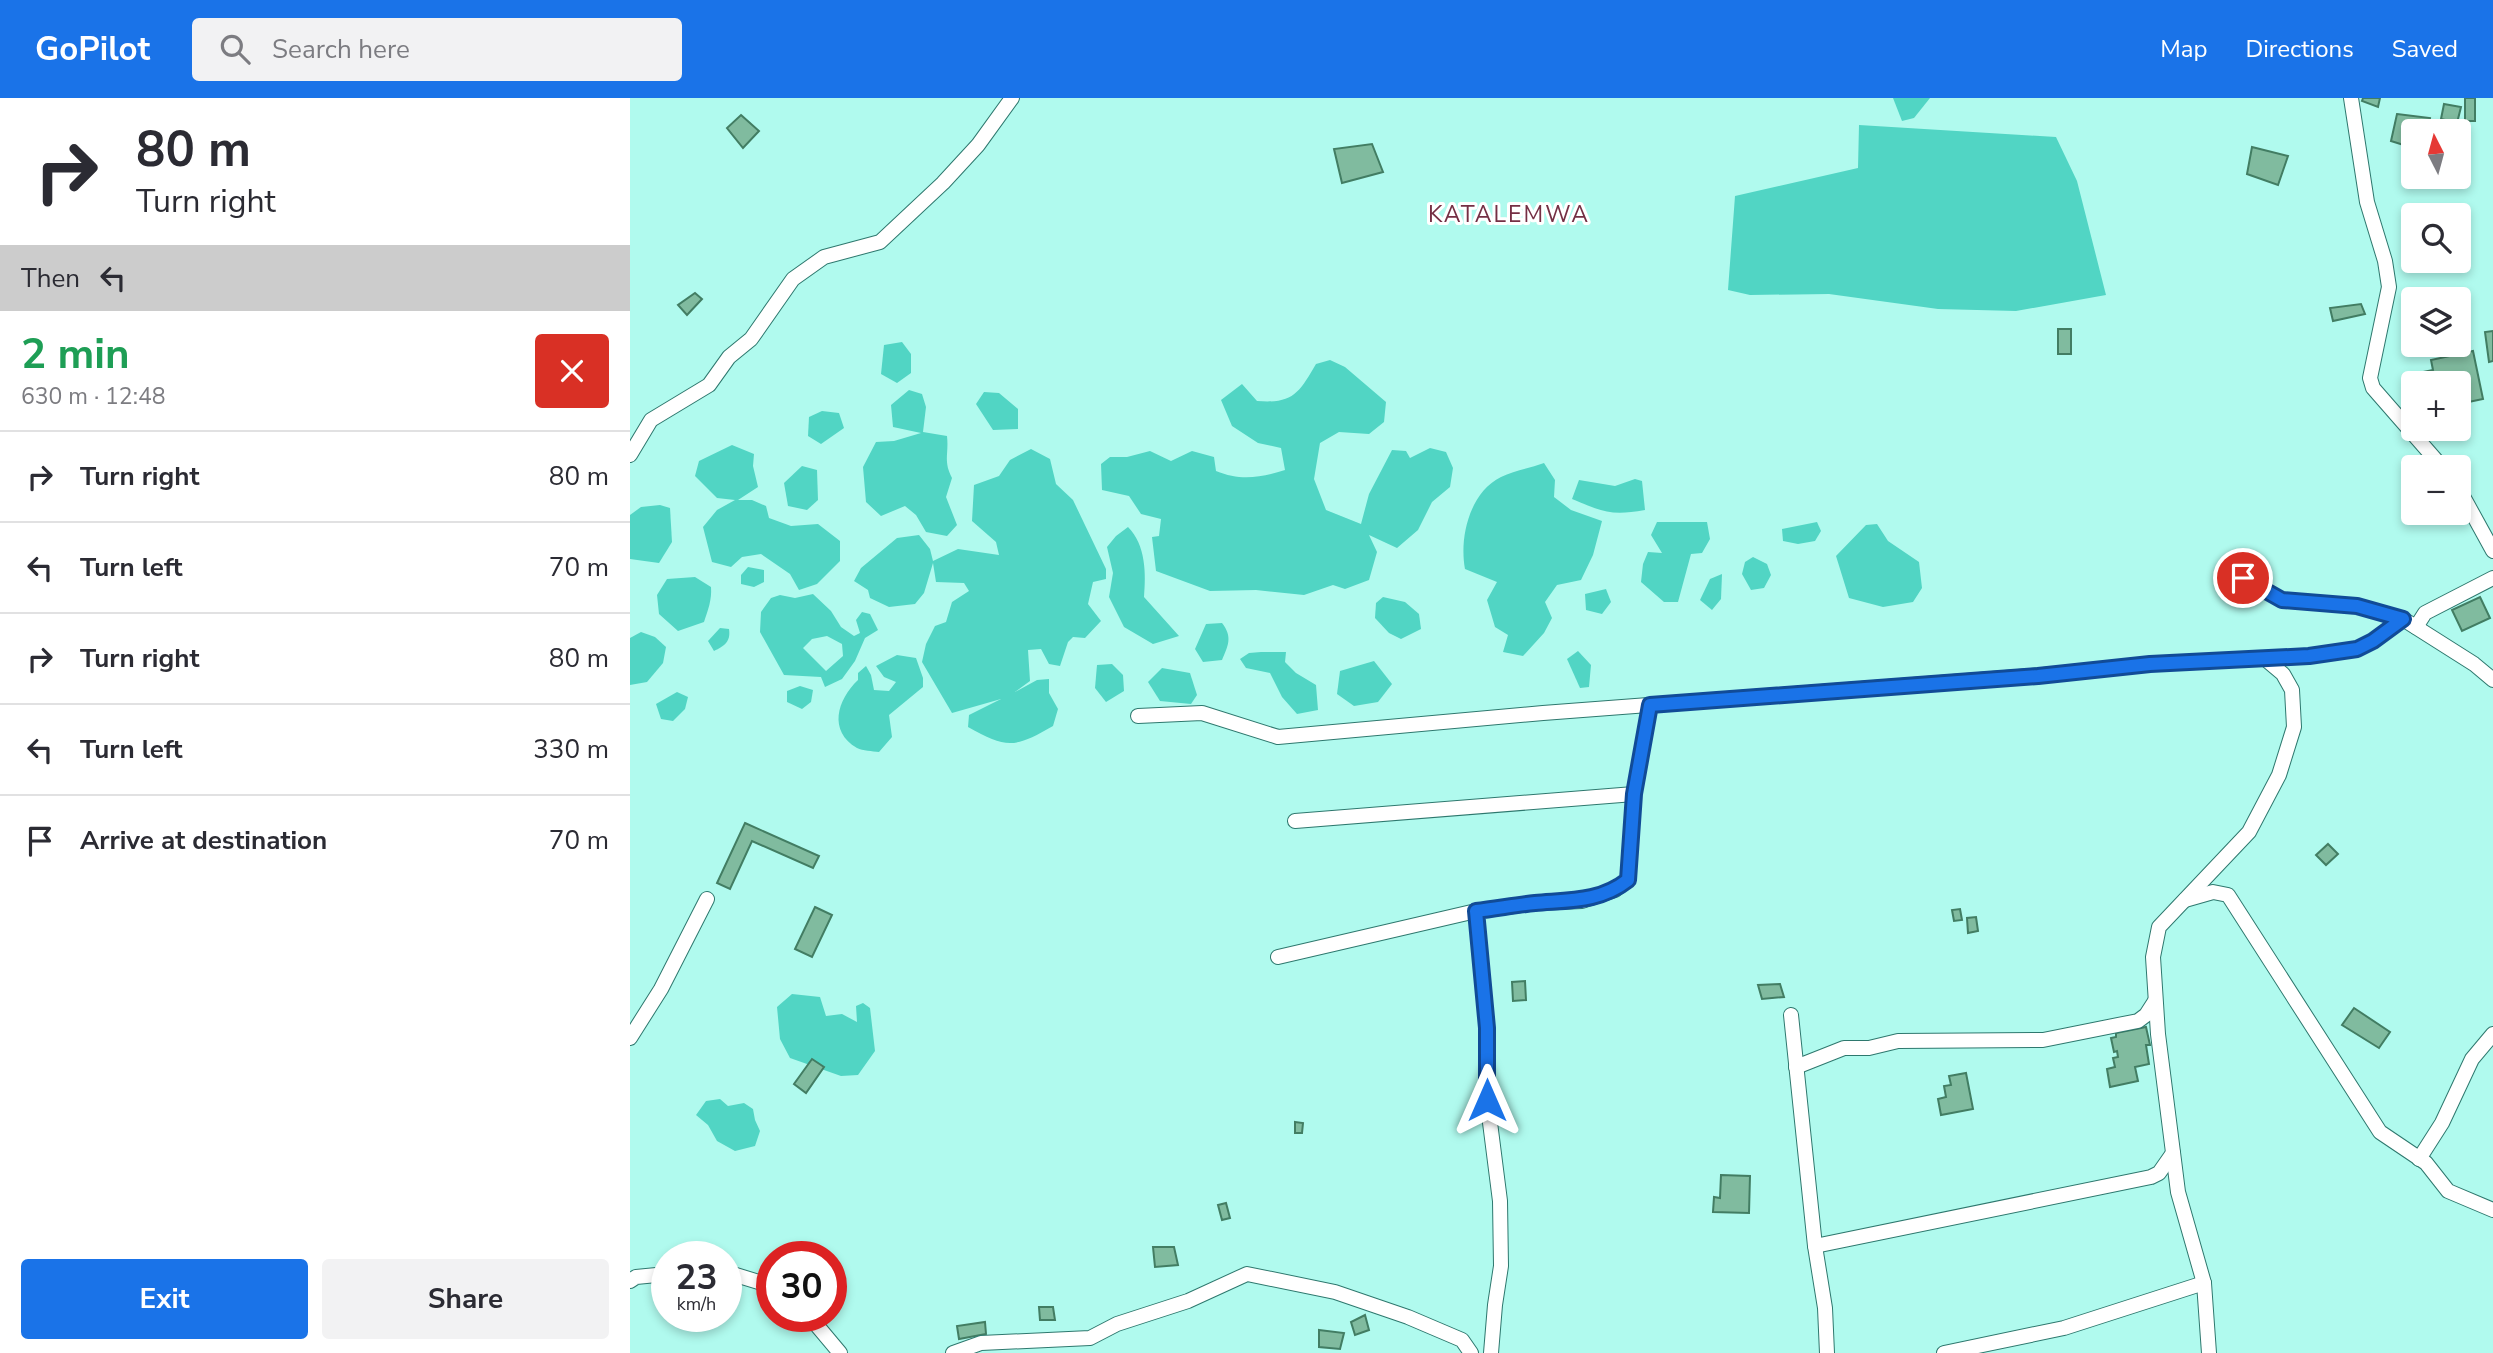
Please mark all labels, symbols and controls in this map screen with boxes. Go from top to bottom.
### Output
search box [192,18,682,81]
text: GoPilot [35,27,150,72]
icon: search [216,30,254,68]
text: Search here [272,32,410,67]
text: Map [2160,33,2207,65]
text: Directions [2245,33,2354,65]
text: Saved [2392,33,2458,65]
text: 80 m [136,116,251,183]
north arrow [2401,119,2471,189]
map controls [2401,119,2471,525]
icon: right [21,126,112,217]
text: Turn right [136,180,276,223]
district label: KATALEMWA [1428,199,1590,230]
button: search [2401,203,2471,273]
icon: left [94,259,132,297]
text: Then [21,261,80,296]
button: layers [2401,287,2471,357]
text: 2 min [21,326,130,383]
button: close [535,334,609,408]
button: + [2401,371,2471,441]
text: 630 m · 12:48 [21,381,166,412]
button: − [2401,455,2471,525]
icon: right [21,458,59,496]
text: Turn right [80,459,199,494]
text: 80 m [549,459,609,494]
pin [2213,548,2273,608]
icon: left [21,549,59,587]
text: Turn left [80,550,183,585]
text: 70 m [549,550,609,585]
icon: arrive [2224,559,2262,597]
icon: right [21,640,59,678]
text: Turn right [80,641,199,676]
text: 80 m [549,641,609,676]
icon: left [21,731,59,769]
text: Turn left [80,732,183,767]
text: 330 m [533,732,609,767]
icon: arrive [21,822,59,860]
text: Arrive at destination [80,823,327,858]
text: 70 m [549,823,609,858]
position arrow [1450,1063,1524,1137]
speed limit sign: 30 [756,1241,847,1332]
text: 23 [675,1254,718,1301]
button: Exit [21,1259,308,1339]
button: Share [322,1259,609,1339]
text: km/h [677,1292,716,1316]

